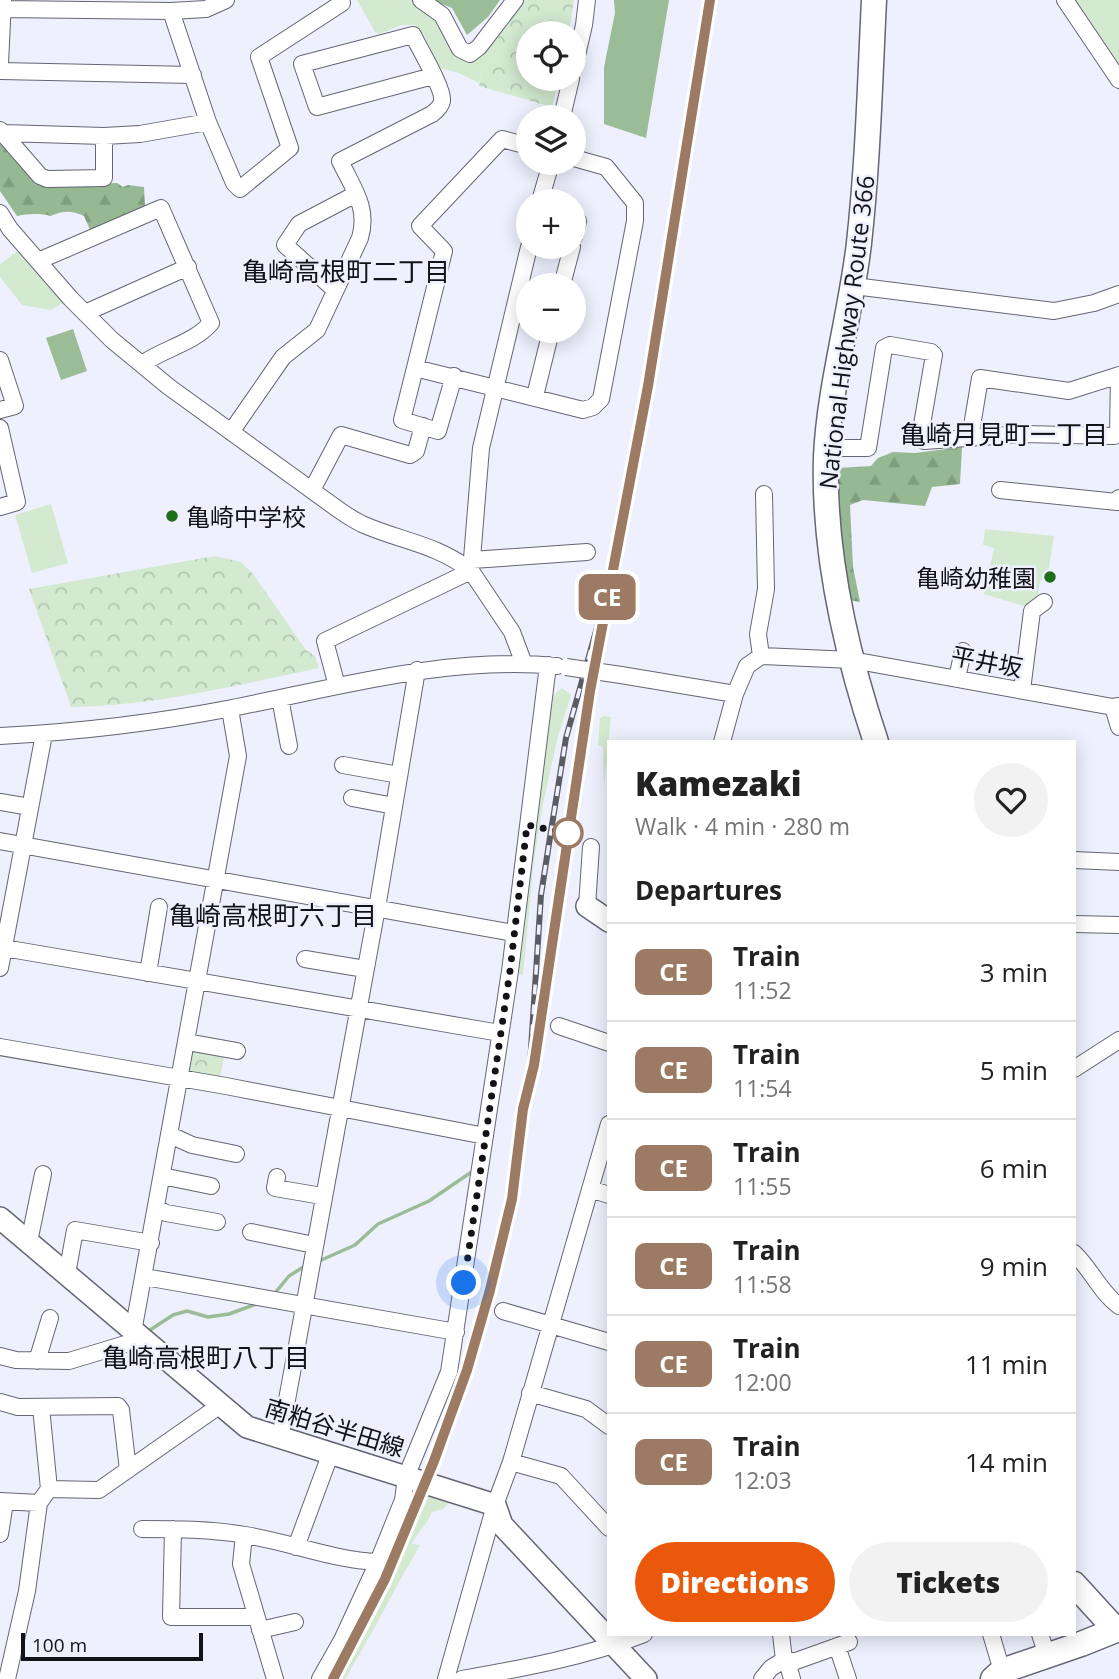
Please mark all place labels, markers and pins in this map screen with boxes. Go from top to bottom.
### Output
place label: 亀崎中学校 [186,500,306,533]
marker: 亀崎中学校 [164,508,180,524]
place label: 亀崎幼稚園 [916,561,1036,594]
marker: 亀崎幼稚園 [1042,569,1058,585]
unlabelled marker [553,818,583,848]

